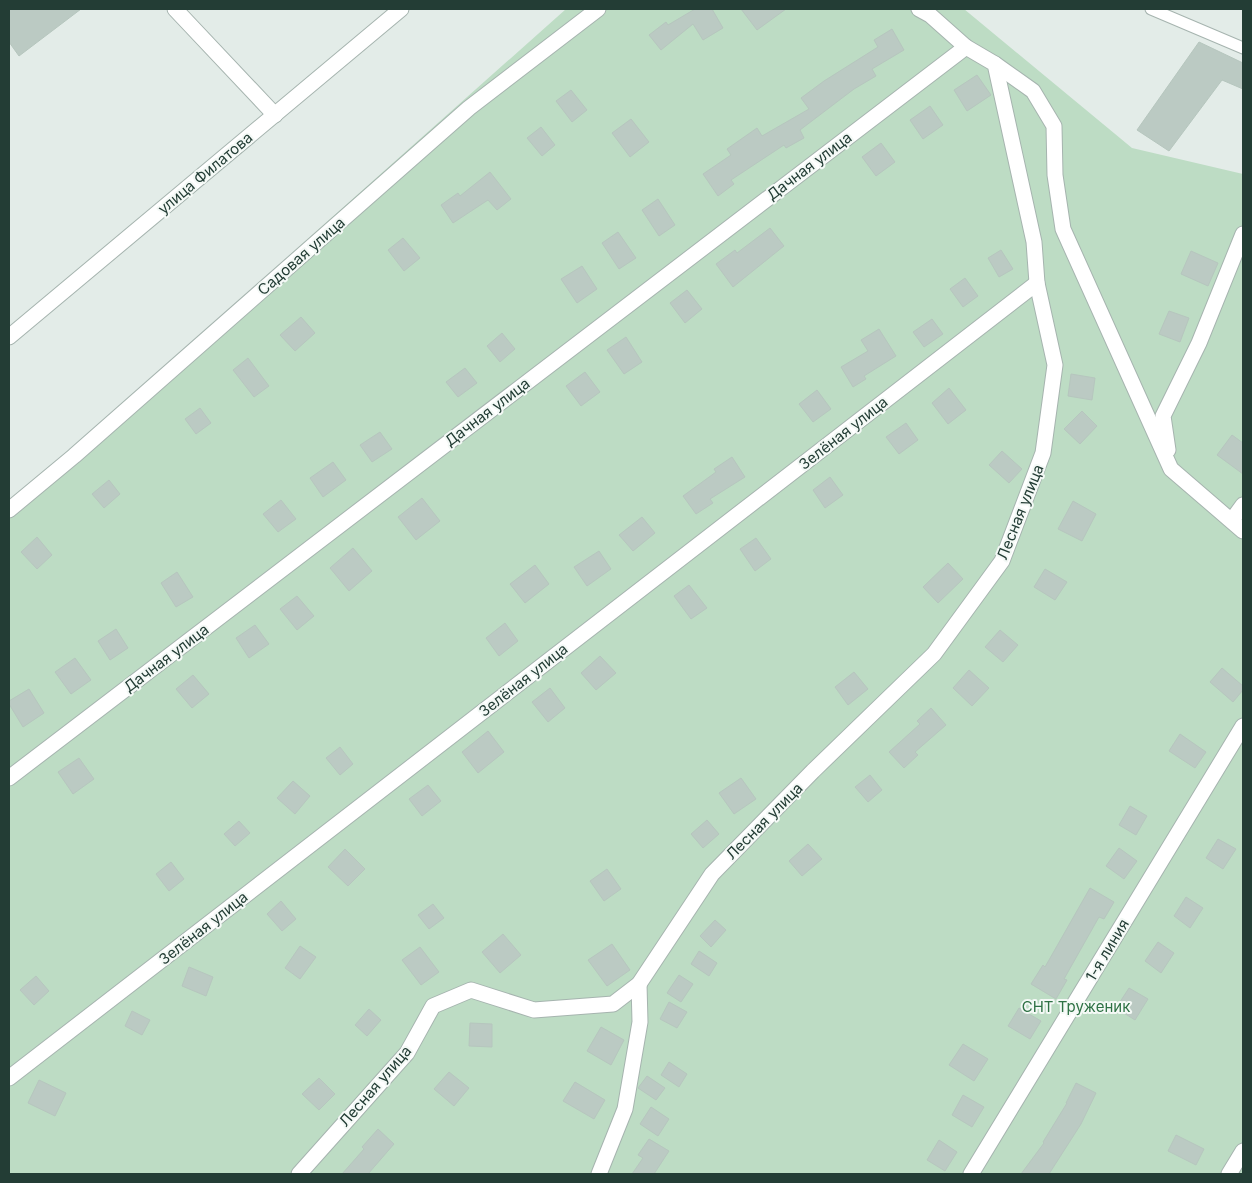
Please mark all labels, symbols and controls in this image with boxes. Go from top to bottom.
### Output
street label: улица Филатова [154,128,256,218]
street label: Дачная улица [763,128,855,204]
street label: Садовая улица [253,213,349,299]
street label: Дачная улица [441,374,533,450]
street label: Зелёная улица [795,392,891,474]
street label: Лесная улица [992,462,1048,562]
street label: Дачная улица [120,620,212,696]
street label: Зелёная улица [475,639,571,721]
street label: Лесная улица [722,779,806,863]
street label: Зелёная улица [155,887,251,969]
street label: 1-я линия [1081,915,1133,985]
park label: СНТ Труженик [1022,997,1130,1016]
street label: Лесная улица [335,1042,415,1130]

